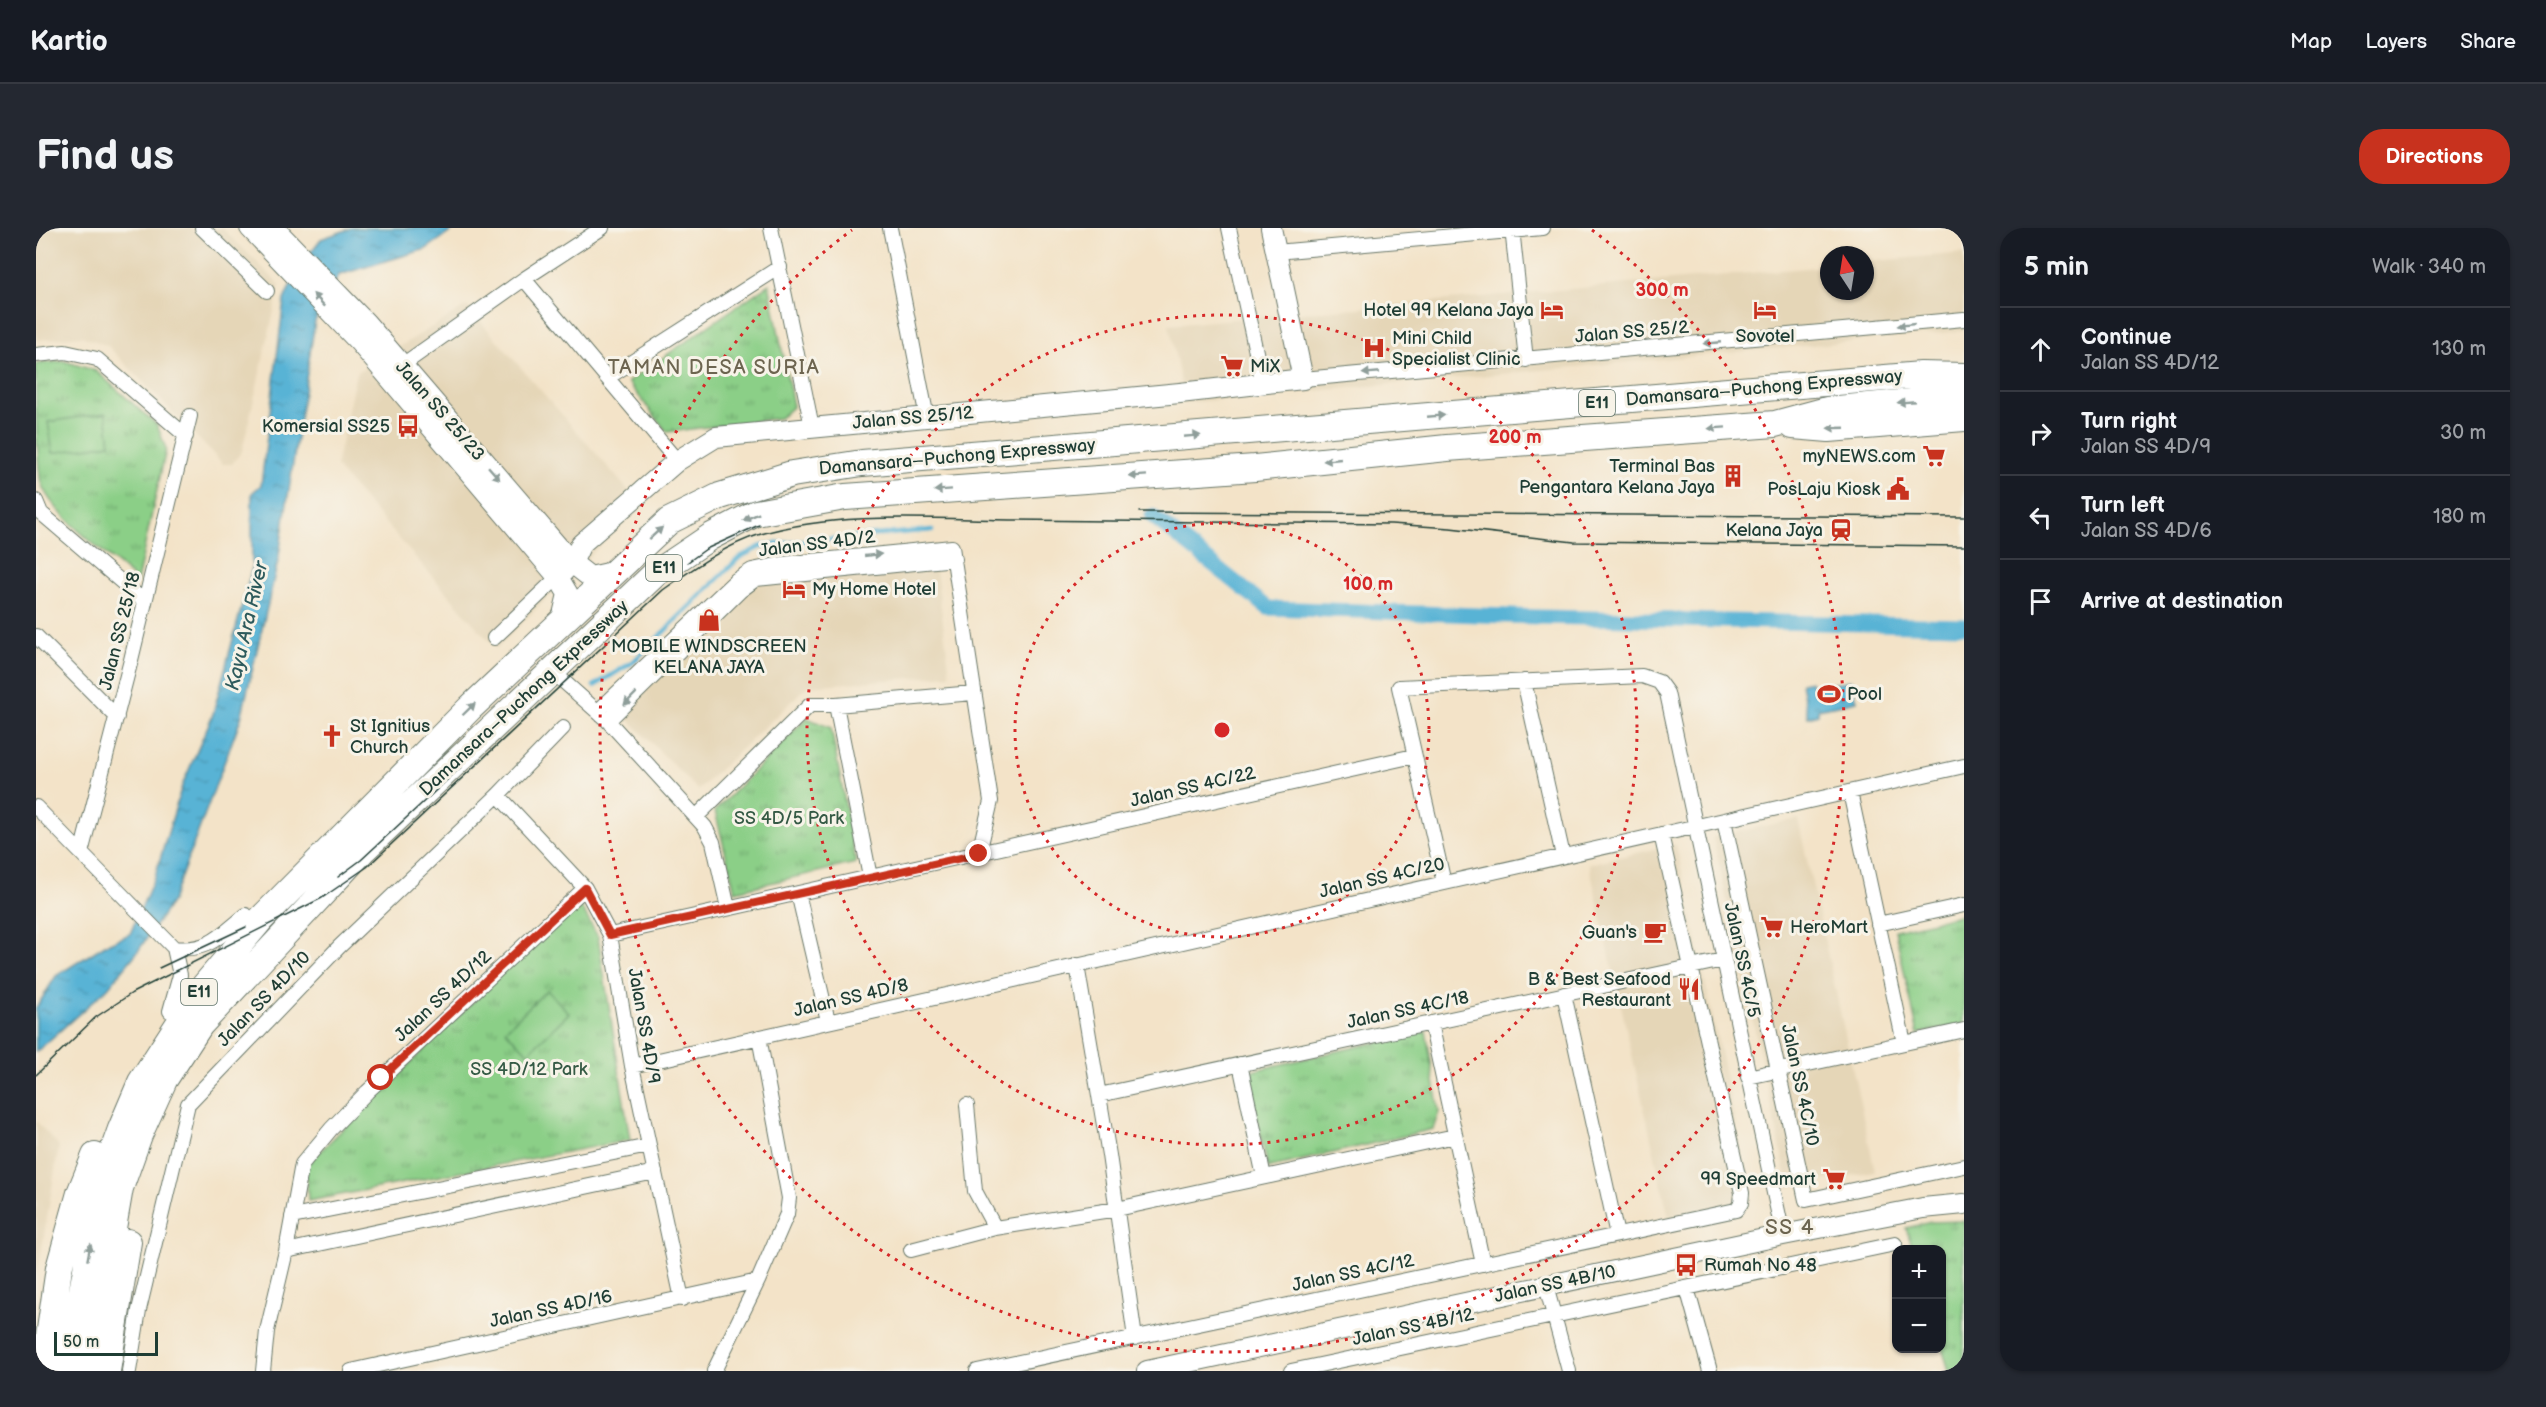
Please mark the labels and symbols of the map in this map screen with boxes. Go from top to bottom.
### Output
north arrow [1820,246,1874,300]
text: 300 m [1635,280,1689,301]
one-way arrow [312,292,326,307]
hotel icon: Hotel 99 Kelana Jaya [1539,297,1565,323]
hotel icon: Sovotel [1752,297,1778,323]
place label: Hotel 99 Kelana Jaya [1363,300,1534,321]
street label: Jalan SS 25/2 [1574,317,1690,347]
one-way arrow [1896,320,1915,330]
place label: Sovotel [1735,326,1795,347]
place label: Mini Child Specialist Clinic [1392,328,1520,370]
hospital icon: Mini Child Specialist Clinic [1361,335,1387,361]
one-way arrow [1702,338,1721,348]
supermarket icon: MiX [1219,353,1245,379]
district label: TAMAN DESA SURIA [608,356,820,380]
place label: MiX [1250,356,1281,377]
street label: Jalan SS 25/23 [391,357,489,465]
street label: Damansara–Puchong Expressway [1625,365,1904,411]
one-way arrow [1361,368,1380,378]
road number: E11 [1579,390,1615,416]
one-way arrow [1896,397,1915,407]
street label: Jalan SS 25/12 [852,402,975,434]
one-way arrow [1426,411,1445,421]
bus stop icon: Komersial SS25 [395,413,421,439]
place label: Komersial SS25 [262,416,390,437]
one-way arrow [1707,423,1726,433]
one-way arrow [1826,423,1845,433]
text: 200 m [1488,427,1542,448]
one-way arrow [1183,431,1202,441]
street label: Damansara–Puchong Expressway [818,434,1097,480]
supermarket icon: myNEWS.com [1921,443,1947,469]
place label: myNEWS.com [1802,446,1916,467]
one-way arrow [1323,455,1342,465]
place label: Terminal Bas Pengantara Kelana Jaya [1519,456,1715,498]
building icon: Terminal Bas Pengantara Kelana Jaya [1720,463,1746,489]
one-way arrow [487,465,500,480]
one-way arrow [1128,471,1147,481]
public building icon: PosLaju Kiosk [1885,476,1911,502]
place label: PosLaju Kiosk [1767,479,1880,500]
one-way arrow [934,485,953,495]
one-way arrow [742,512,760,522]
station icon: Kelana Jaya [1828,517,1854,543]
place label: Kelana Jaya [1726,520,1823,541]
one-way arrow [649,526,664,540]
street label: Jalan SS 4D/2 [758,526,877,562]
one-way arrow [863,550,882,560]
road number: E11 [646,555,682,581]
water label: Kayu Ara River [220,557,274,693]
street label: Jalan SS 25/18 [95,570,145,692]
text: 100 m [1343,574,1393,595]
hotel icon: My Home Hotel [781,576,807,602]
place label: My Home Hotel [812,579,936,600]
street label: Damansara–Puchong Expressway [415,595,633,800]
shop icon: MOBILE WINDSCREEN KELANA JAYA [696,607,722,633]
place label: MOBILE WINDSCREEN KELANA JAYA [611,636,807,678]
sports icon: Pool [1816,681,1842,707]
place label: Pool [1847,684,1882,705]
one-way arrow [623,692,638,706]
one-way arrow [461,702,476,716]
place label: St Ignitius Church [350,716,430,758]
centre of rings [1212,720,1232,740]
church icon: St Ignitius Church [319,723,345,749]
street label: Jalan SS 4C/22 [1128,762,1258,812]
park label: SS 4D/5 Park [734,808,844,829]
route end [965,840,991,866]
street label: Jalan SS 4C/20 [1317,853,1447,903]
street label: Jalan SS 4C/5 [1720,901,1764,1019]
supermarket icon: HeroMart [1759,914,1785,940]
place label: HeroMart [1790,917,1869,938]
cafe icon: Guan's [1642,919,1668,945]
place label: Guan's [1582,922,1637,943]
street label: Jalan SS 4D/12 [390,946,496,1046]
street label: Jalan SS 4D/10 [213,947,315,1051]
street label: Jalan SS 4D/9 [623,967,665,1085]
place label: B & Best Seafood Restaurant [1528,969,1671,1011]
street label: Jalan SS 4D/8 [792,975,910,1021]
restaurant icon: B & Best Seafood Restaurant [1676,976,1702,1002]
road number: E11 [181,979,217,1005]
street label: Jalan SS 4C/18 [1345,987,1471,1033]
street label: Jalan SS 4C/10 [1777,1022,1823,1148]
park label: SS 4D/12 Park [470,1059,588,1080]
route start [367,1064,393,1090]
supermarket icon: 99 Speedmart [1821,1166,1847,1192]
place label: 99 Speedmart [1700,1169,1816,1190]
district label: SS 4 [1765,1215,1815,1240]
one-way arrow [85,1242,94,1261]
street label: Jalan SS 4C/12 [1290,1250,1416,1296]
bus stop icon: Rumah No 48 [1673,1252,1699,1278]
place label: Rumah No 48 [1704,1255,1817,1276]
street label: Jalan SS 4B/10 [1492,1261,1618,1307]
street label: Jalan SS 4D/16 [488,1286,614,1332]
street label: Jalan SS 4B/12 [1350,1304,1476,1350]
scale bar [54,1329,158,1356]

